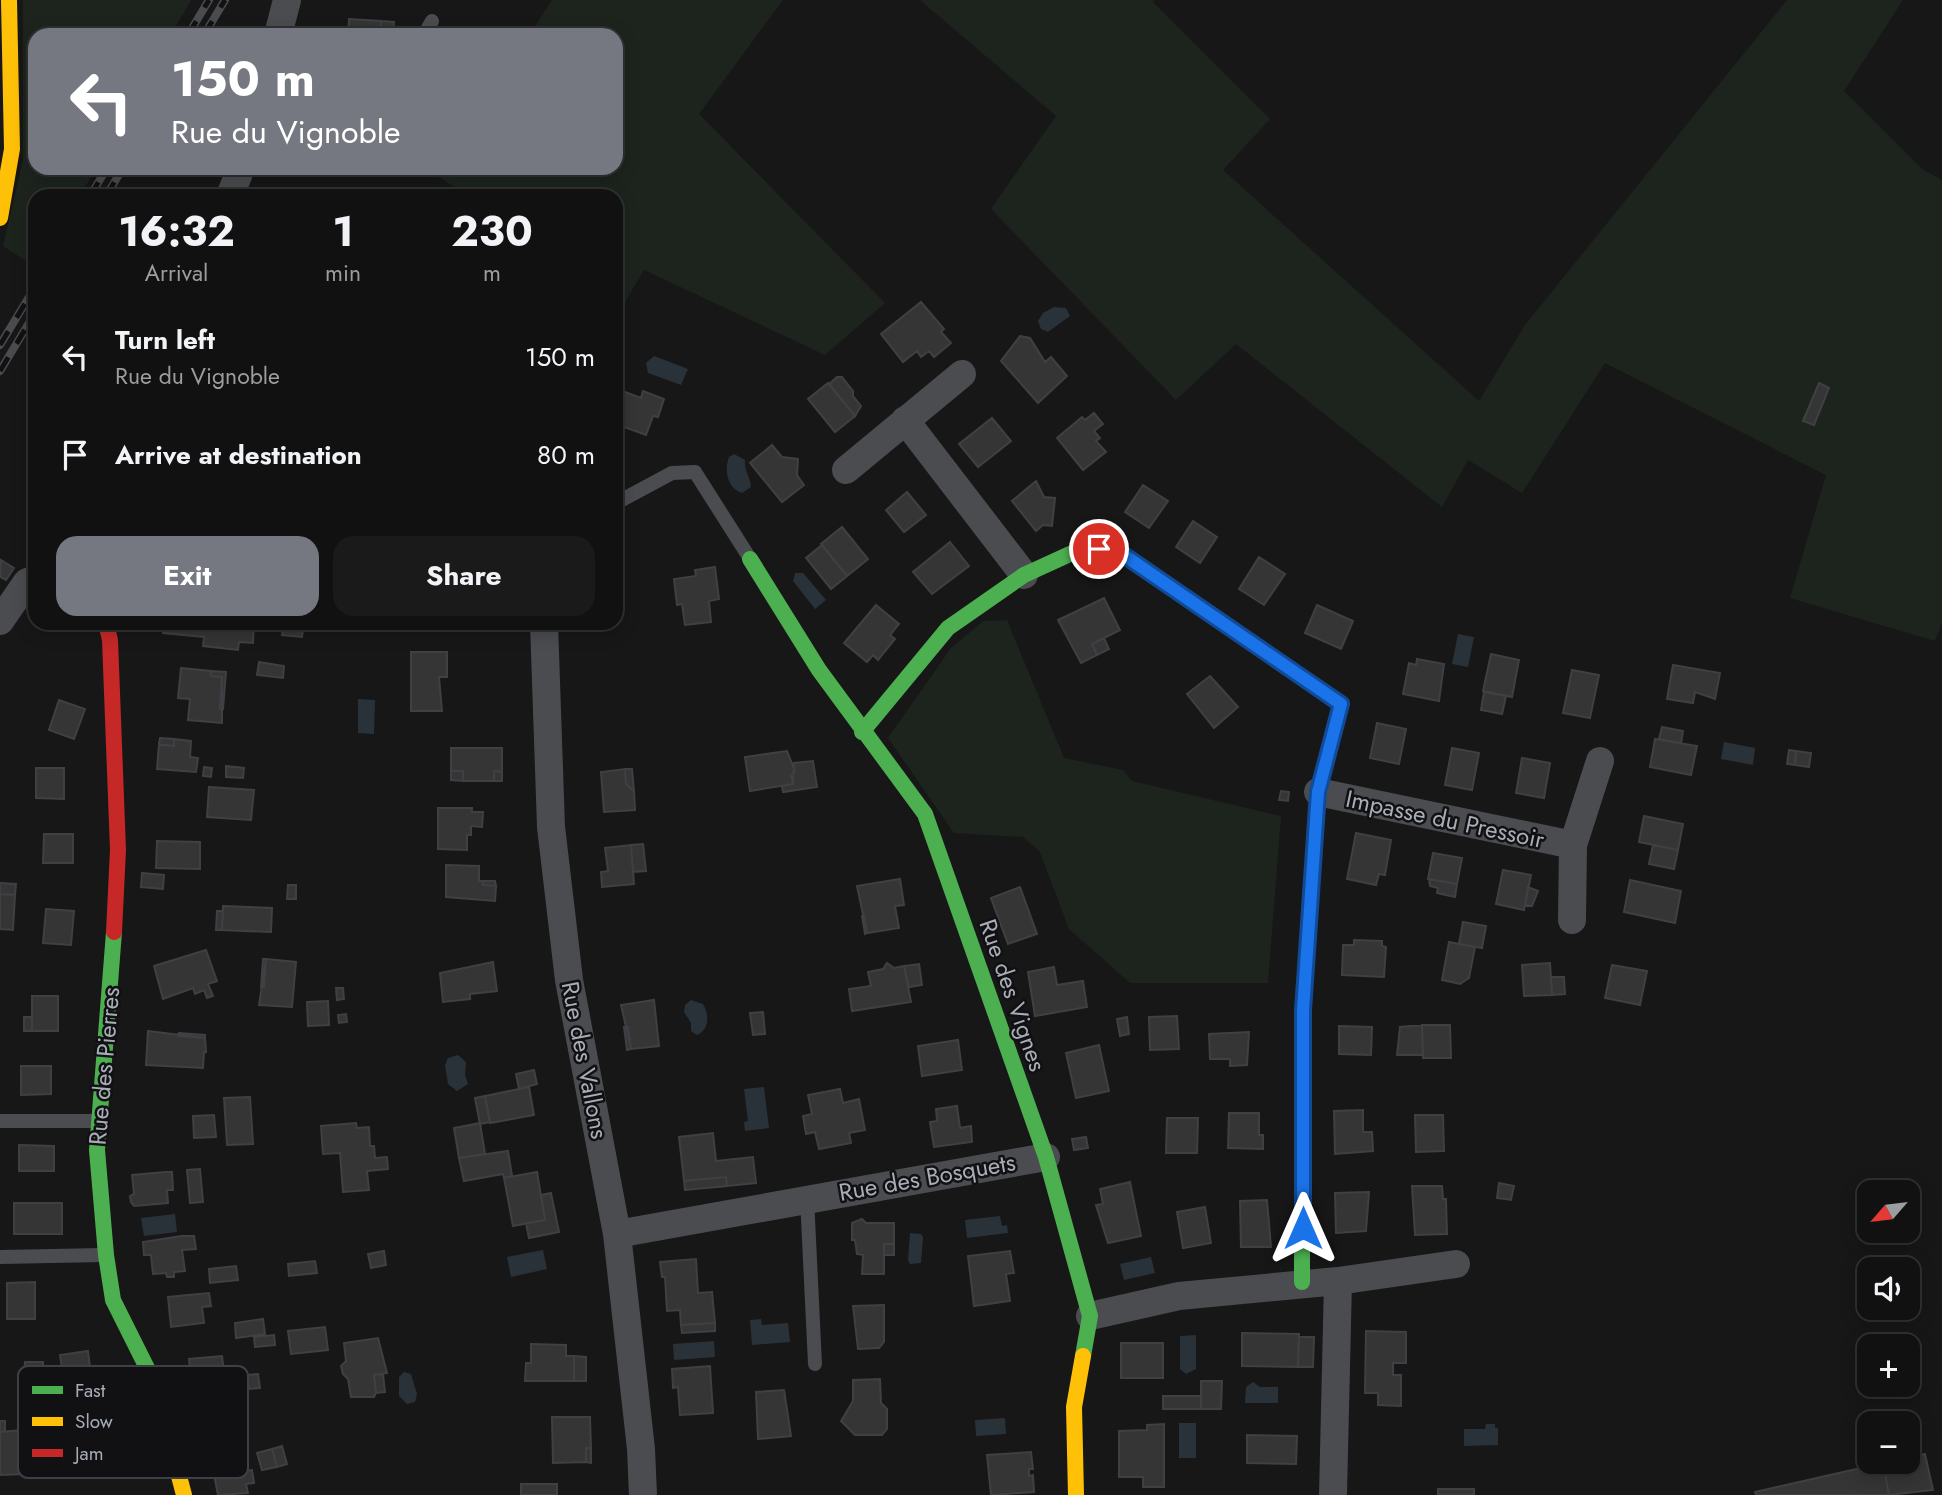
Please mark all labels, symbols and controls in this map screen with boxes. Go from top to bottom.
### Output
text: 150 m [171,44,315,114]
icon: left [56,56,147,147]
text: Rue du Vignoble [171,109,400,155]
text: 16:32 [118,201,235,262]
text: 1 [332,201,354,262]
text: 230 [451,201,533,262]
text: Arrival [145,256,208,290]
text: min [325,256,361,290]
text: m [483,256,501,290]
text: Turn left [115,321,215,359]
icon: left [56,338,94,376]
text: 150 m [525,338,595,376]
text: Rue du Vignoble [115,359,280,393]
icon: arrive [56,436,94,474]
text: Arrive at destination [115,436,362,474]
text: 80 m [537,436,595,474]
pin [1069,519,1129,579]
icon: arrive [1080,530,1118,568]
button: Exit [56,536,319,616]
button: Share [333,536,595,616]
street label: Impasse du Pressoir [1343,781,1548,857]
street label: Rue des Vignes [971,914,1055,1076]
street label: Rue des Vallons [553,978,617,1142]
street label: Rue des Pierres [80,986,128,1146]
street label: Rue des Bosquets [836,1144,1018,1210]
north arrow [1857,1180,1920,1242]
map controls [1857,1180,1920,1474]
position arrow [1266,1191,1340,1265]
button: sound [1857,1257,1920,1320]
button: + [1857,1334,1920,1397]
legend [18,1366,248,1478]
text: Fast [75,1377,106,1404]
text: Slow [75,1408,113,1435]
button: − [1857,1411,1920,1474]
text: Jam [72,1440,104,1467]

